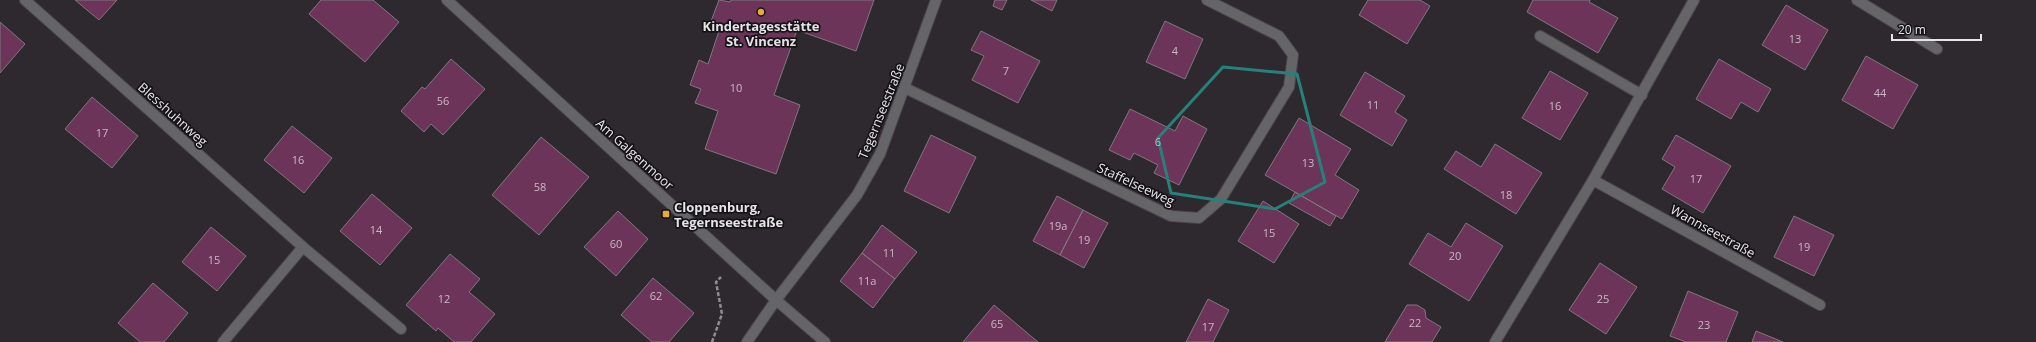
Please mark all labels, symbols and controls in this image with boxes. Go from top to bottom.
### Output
marker: Kindertagesstätte St. Vincenz [756,7,766,17]
scale bar [1892,16,1981,42]
place label: Kindertagesstätte St. Vincenz [703,17,820,50]
text: 20 m [1898,21,1926,38]
house number: 13 [1789,31,1801,46]
house number: 4 [1172,43,1179,58]
street label: Tegernseestraße [854,60,908,162]
house number: 7 [1003,63,1009,78]
street label: Blesshuhnweg [134,78,212,150]
house number: 10 [730,80,742,95]
house number: 44 [1874,85,1887,100]
house number: 56 [437,93,449,108]
house number: 11 [1367,97,1379,112]
house number: 16 [1549,98,1561,113]
street label: Am Galgenmoor [592,114,678,194]
house number: 17 [96,125,108,140]
house number: 6 [1155,134,1161,149]
house number: 16 [292,152,304,167]
house number: 13 [1302,155,1314,170]
street label: Staffelseeweg [1094,158,1178,210]
house number: 17 [1690,171,1702,186]
house number: 58 [534,179,546,194]
house number: 18 [1500,187,1512,202]
place label: Cloppenburg, Tegernseestraße [674,198,784,231]
street label: Wannseestraße [1667,200,1759,262]
marker: Cloppenburg, Tegernseestraße [661,209,671,219]
house number: 19a [1049,218,1067,233]
house number: 14 [370,222,383,237]
house number: 15 [1263,225,1275,240]
house number: 19 [1078,232,1090,247]
house number: 60 [610,236,622,251]
house number: 19 [1798,239,1810,254]
house number: 11 [883,245,895,260]
house number: 20 [1449,248,1461,263]
house number: 15 [208,252,220,267]
house number: 11a [858,273,876,288]
house number: 62 [650,288,662,303]
house number: 12 [438,291,450,306]
house number: 25 [1597,291,1609,306]
house number: 22 [1409,315,1421,330]
house number: 65 [991,316,1003,331]
house number: 23 [1698,317,1710,332]
house number: 17 [1202,319,1214,334]

